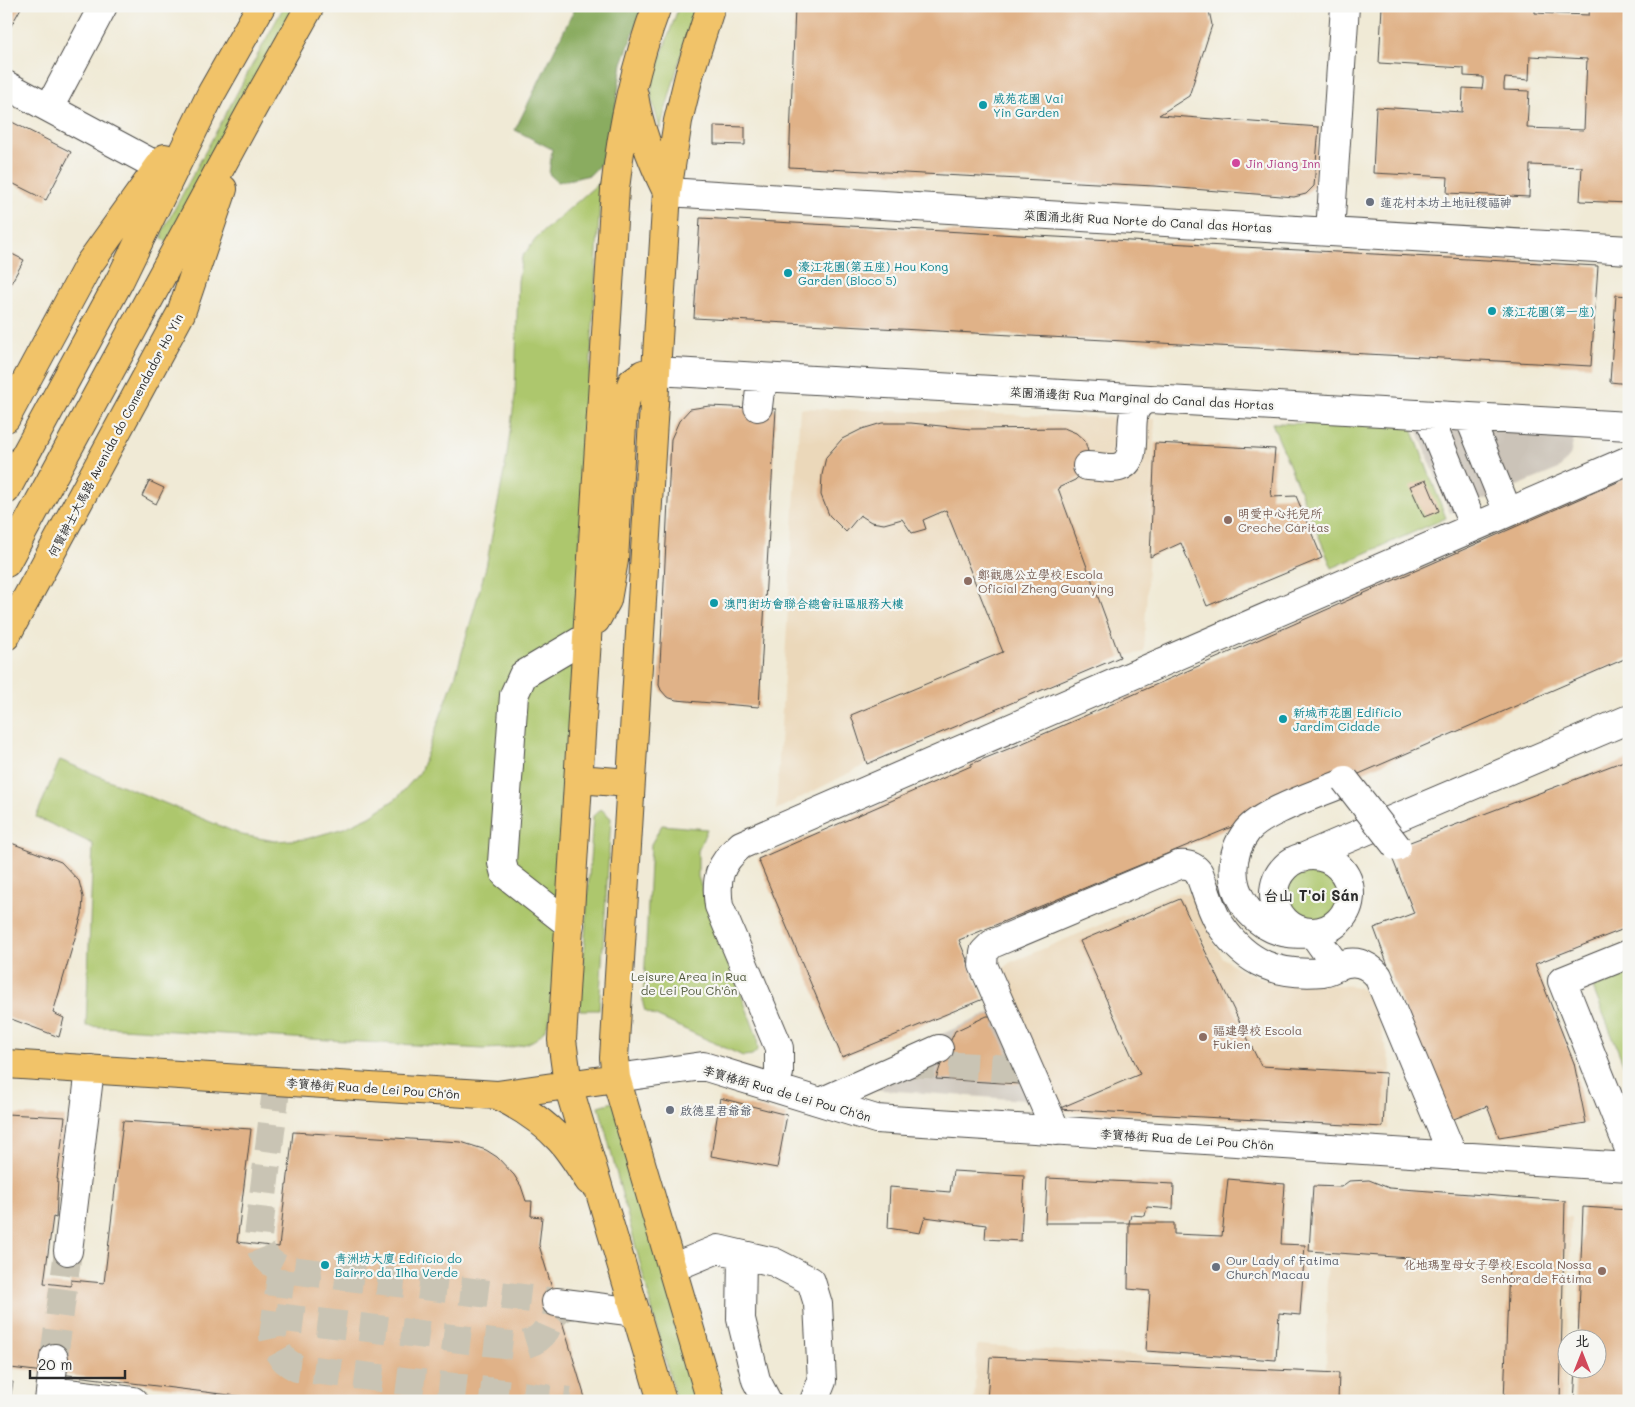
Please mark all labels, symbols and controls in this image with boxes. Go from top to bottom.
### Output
place label: 威苑花園 Vai Yin Garden [993,90,1064,120]
marker: 威苑花園 Vai Yin Garden [977,99,989,111]
place label: Jin Jiang Inn [1246,155,1321,171]
marker: Jin Jiang Inn [1230,157,1242,169]
place label: 蓮花村本坊土地社稷福神 [1380,194,1512,210]
marker: 蓮花村本坊土地社稷福神 [1364,196,1376,208]
street label: 菜園涌北街 Rua Norte do Canal das Hortas [1023,207,1273,236]
place label: 濠江花園(第五座) Hou Kong Garden (Bloco 5) [798,258,948,288]
marker: 濠江花園(第五座) Hou Kong Garden (Bloco 5) [782,267,794,279]
place label: 濠江花園(第一座) [1502,303,1594,319]
marker: 濠江花園(第一座) [1486,305,1498,317]
street label: 何賢紳士大馬路 Avenida do Comendador Ho Yin [44,311,186,559]
street label: 菜園涌邊街 Rua Marginal do Canal das Hortas [1009,383,1275,413]
place label: 明愛中心托兒所 Creche Cáritas [1238,505,1330,535]
marker: 明愛中心托兒所 Creche Cáritas [1222,514,1234,526]
place label: 鄭觀應公立學校 Escola Oficial Zheng Guanying [978,566,1114,596]
marker: 鄭觀應公立學校 Escola Oficial Zheng Guanying [962,575,974,587]
place label: 澳門街坊會聯合總會社區服務大樓 [724,595,904,611]
marker: 澳門街坊會聯合總會社區服務大樓 [708,597,720,609]
place label: 新城市花園 Edifício Jardim Cidade [1293,704,1401,734]
marker: 新城市花園 Edifício Jardim Cidade [1277,713,1289,725]
district label: 台山 T'oi Sán [1263,885,1359,905]
park label: Leisure Area in Rua de Lei Pou Ch'ôn [631,968,747,998]
place label: 福建學校 Escola Fukien [1213,1022,1302,1052]
marker: 福建學校 Escola Fukien [1197,1031,1209,1043]
street label: 李寶椿街 Rua de Lei Pou Ch'ôn [701,1061,873,1125]
street label: 李寶椿街 Rua de Lei Pou Ch'ôn [286,1074,460,1102]
place label: 啟德星君爺爺 [680,1102,752,1118]
marker: 啟德星君爺爺 [664,1104,676,1116]
street label: 李寶椿街 Rua de Lei Pou Ch'ôn [1100,1125,1274,1153]
place label: 青洲坊大廈 Edifício do Bairro da Ilha Verde [335,1250,462,1280]
place label: Our Lady of Fatima Church Macau [1226,1252,1339,1282]
place label: 化地瑪聖母女子學校 Escola Nossa Senhora de Fátima [1404,1256,1592,1286]
marker: 青洲坊大廈 Edifício do Bairro da Ilha Verde [319,1259,331,1271]
marker: Our Lady of Fatima Church Macau [1210,1261,1222,1273]
marker: 化地瑪聖母女子學校 Escola Nossa Senhora de Fátima [1596,1265,1608,1277]
north arrow [1558,1330,1608,1380]
text: 北 [1575,1331,1589,1350]
scale bar [30,1347,125,1379]
text: 20 m [38,1354,72,1374]

